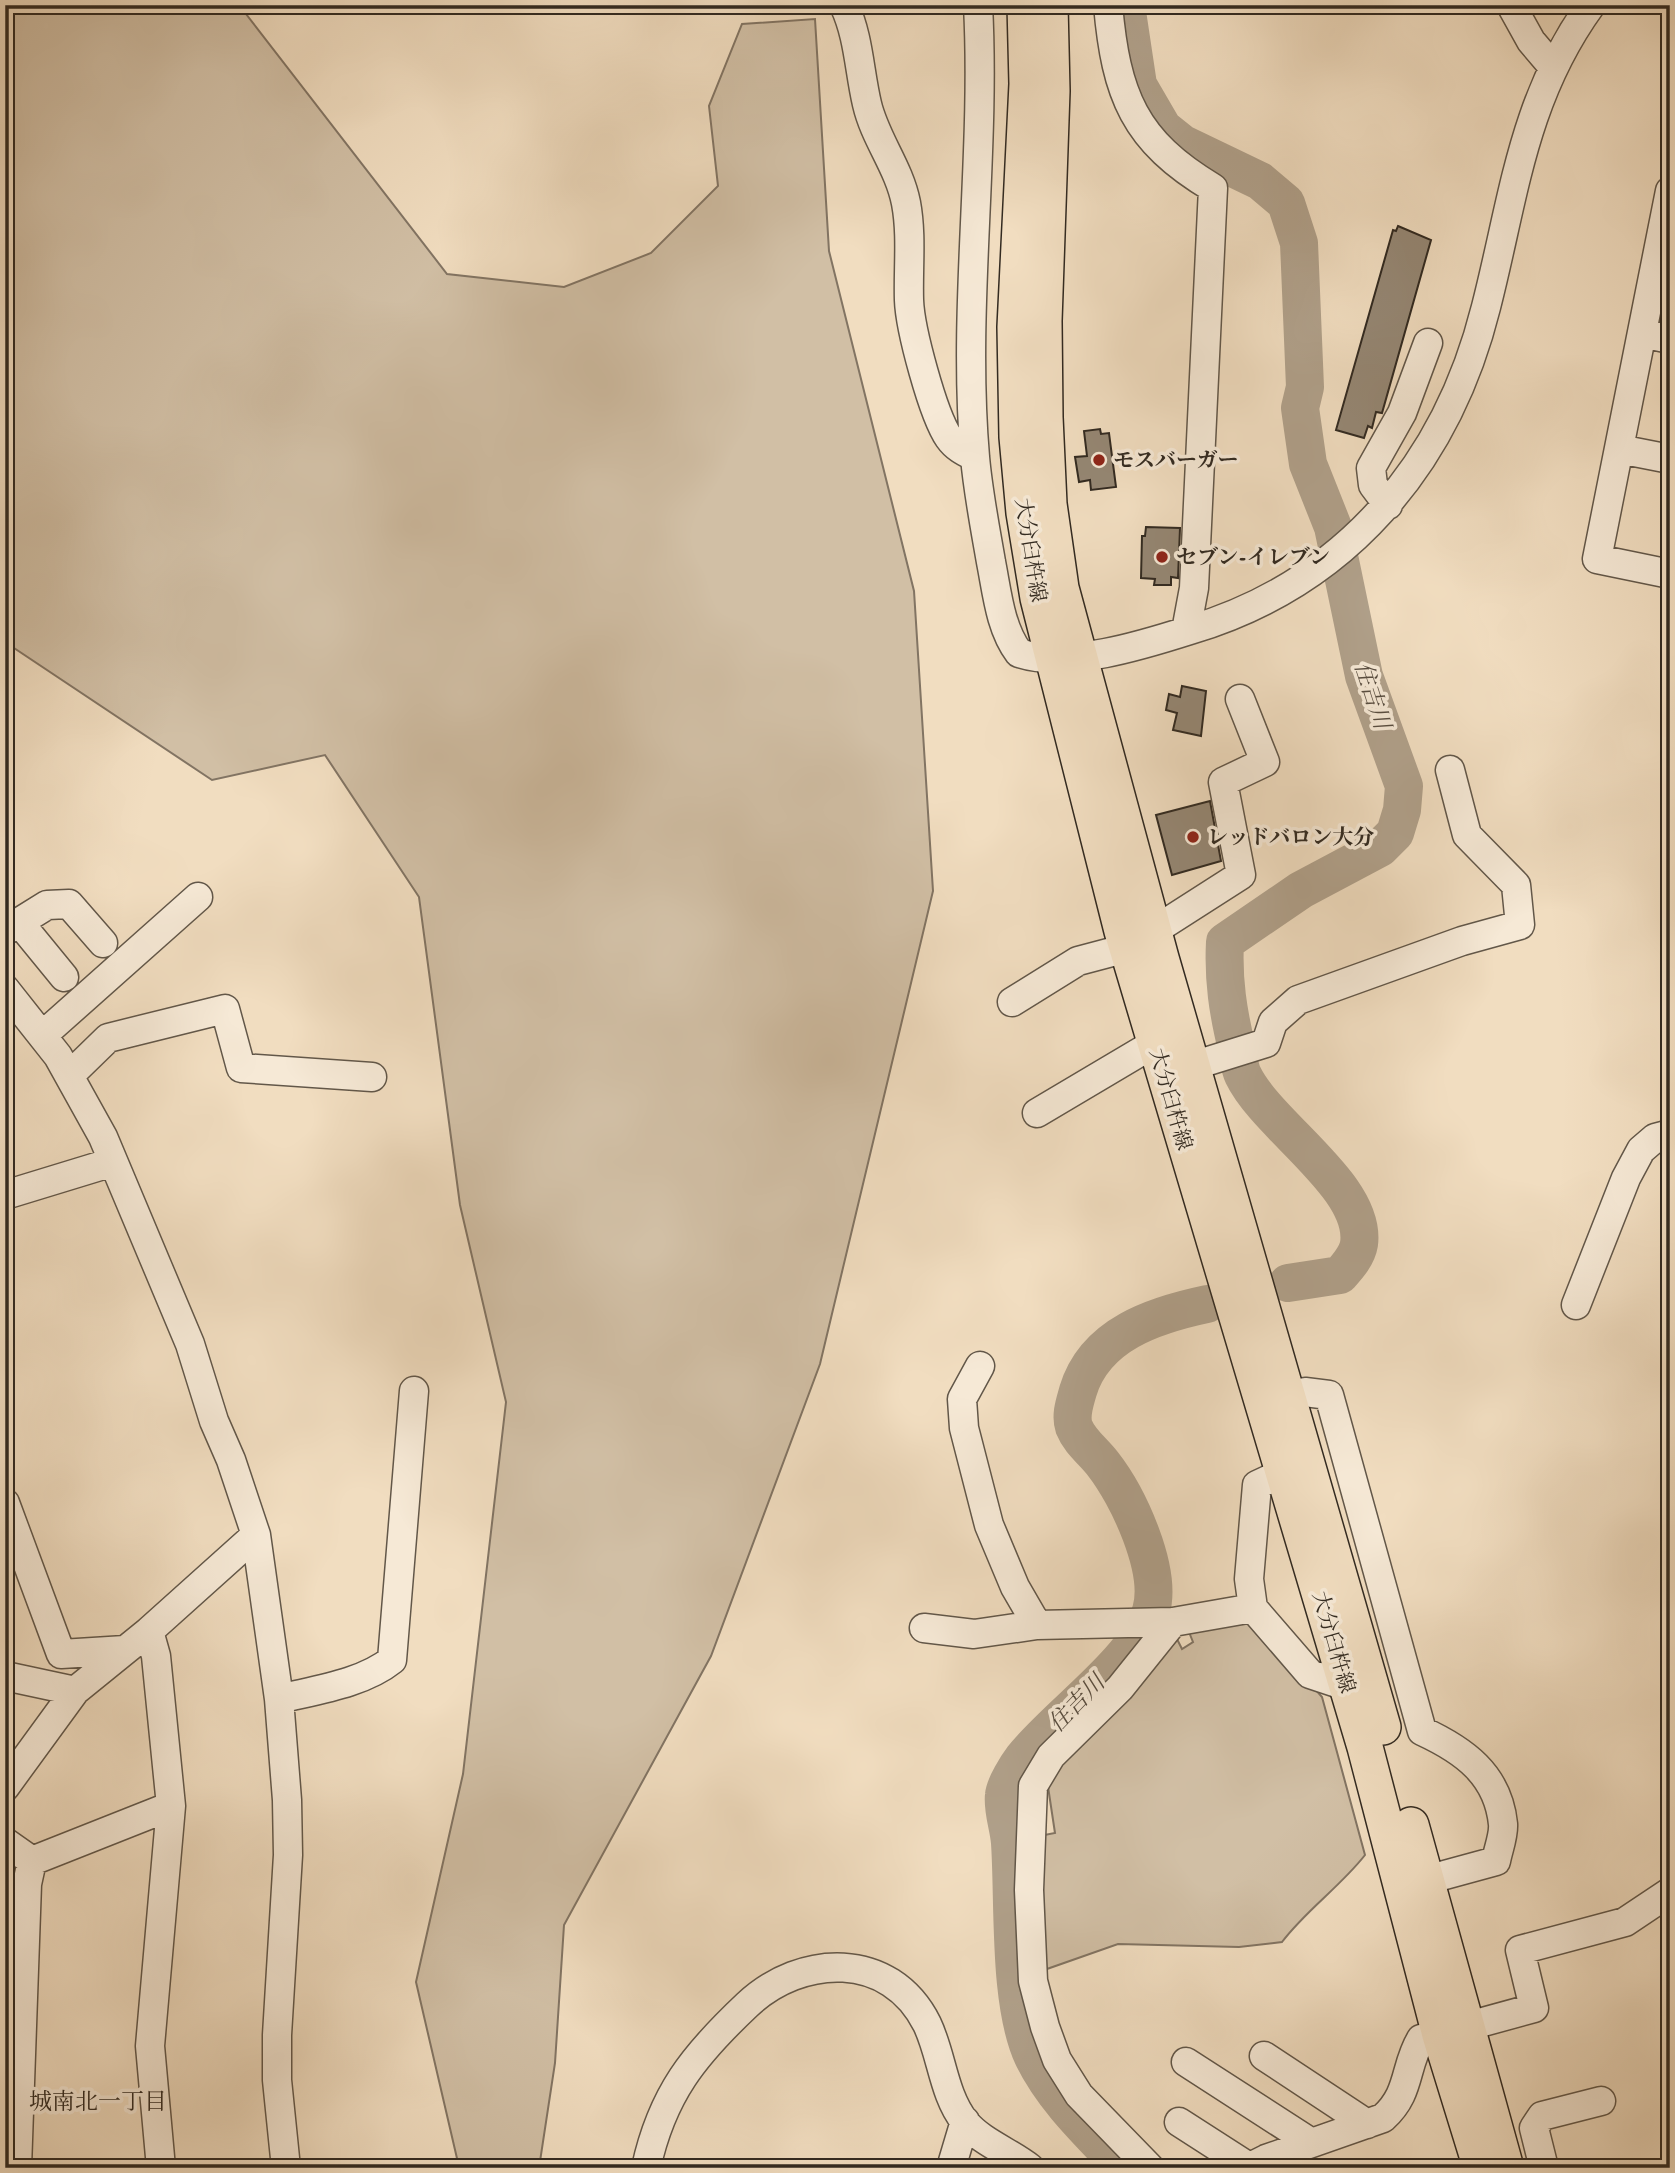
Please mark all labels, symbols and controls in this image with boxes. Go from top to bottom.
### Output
place label: モスバーガー [1113,447,1239,473]
marker: モスバーガー [1091,452,1107,468]
street label: 大分臼杵線 [1010,496,1052,604]
place label: セブン-イレブン [1176,544,1330,570]
marker: セブン-イレブン [1154,549,1170,565]
water label: 住吉川 [1349,658,1398,735]
place label: レッドバロン大分 [1207,824,1374,850]
marker: レッドバロン大分 [1185,829,1201,845]
street label: 大分臼杵線 [1144,1045,1198,1153]
street label: 大分臼杵線 [1307,1588,1361,1696]
water label: 住吉川 [1042,1666,1112,1738]
district label: 城南北一丁目 [29,2087,167,2115]

